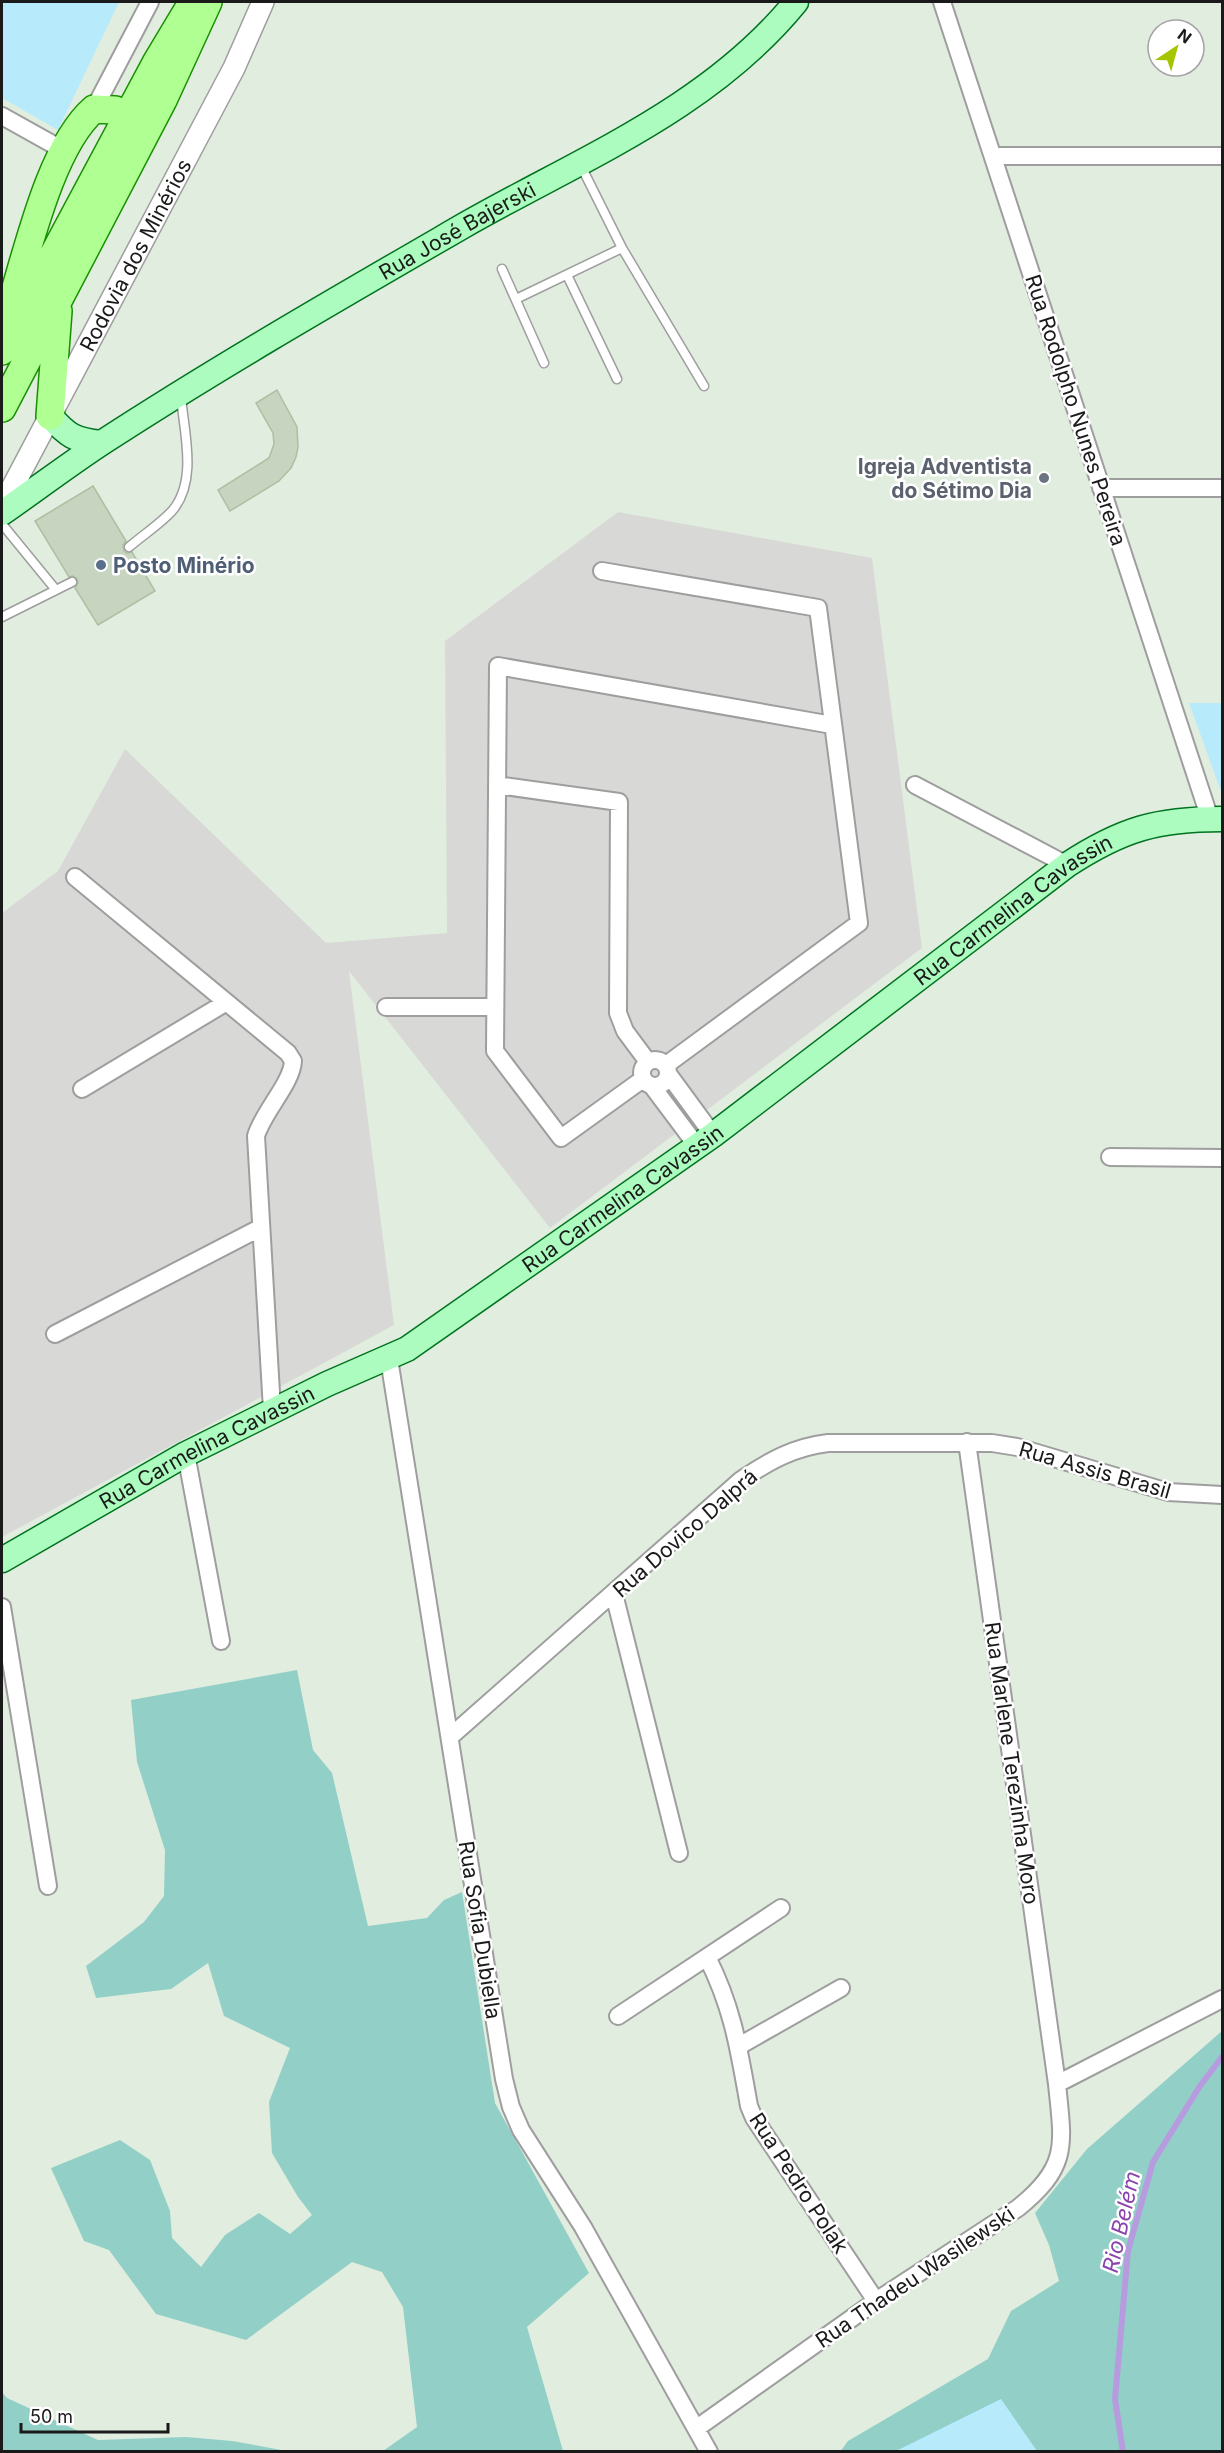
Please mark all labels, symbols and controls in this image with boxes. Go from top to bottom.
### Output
north arrow [1146,18,1206,78]
text: N [1174,24,1196,48]
street label: Rodovia dos Minérios [74,155,196,355]
street label: Rua José Bajerski [374,176,540,285]
street label: Rua Rodolpho Nunes Pereira [1020,271,1132,549]
place label: Igreja Adventista do Sétimo Dia [858,454,1032,503]
marker: Igreja Adventista do Sétimo Dia [1037,471,1051,485]
place label: Posto Minério [113,553,255,578]
marker: Posto Minério [94,558,108,572]
street label: Rua Carmelina Cavassin [909,829,1116,990]
street label: Rua Carmelina Cavassin [517,1119,728,1277]
street label: Rua Carmelina Cavassin [95,1380,318,1514]
street label: Rua Assis Brasil [1016,1436,1174,1504]
street label: Rua Dovico Dalprá [608,1464,762,1602]
street label: Rua Marlene Terezinha Moro [980,1620,1044,1906]
street label: Rua Sofia Dubiella [454,1839,506,2021]
street label: Rua Pedro Polak [744,2108,854,2258]
water label: Rio Belém [1097,2169,1145,2275]
street label: Rua Thadeu Wasilewski [811,2201,1019,2353]
scale bar [21,2396,168,2434]
text: 50 m [30,2406,73,2427]

